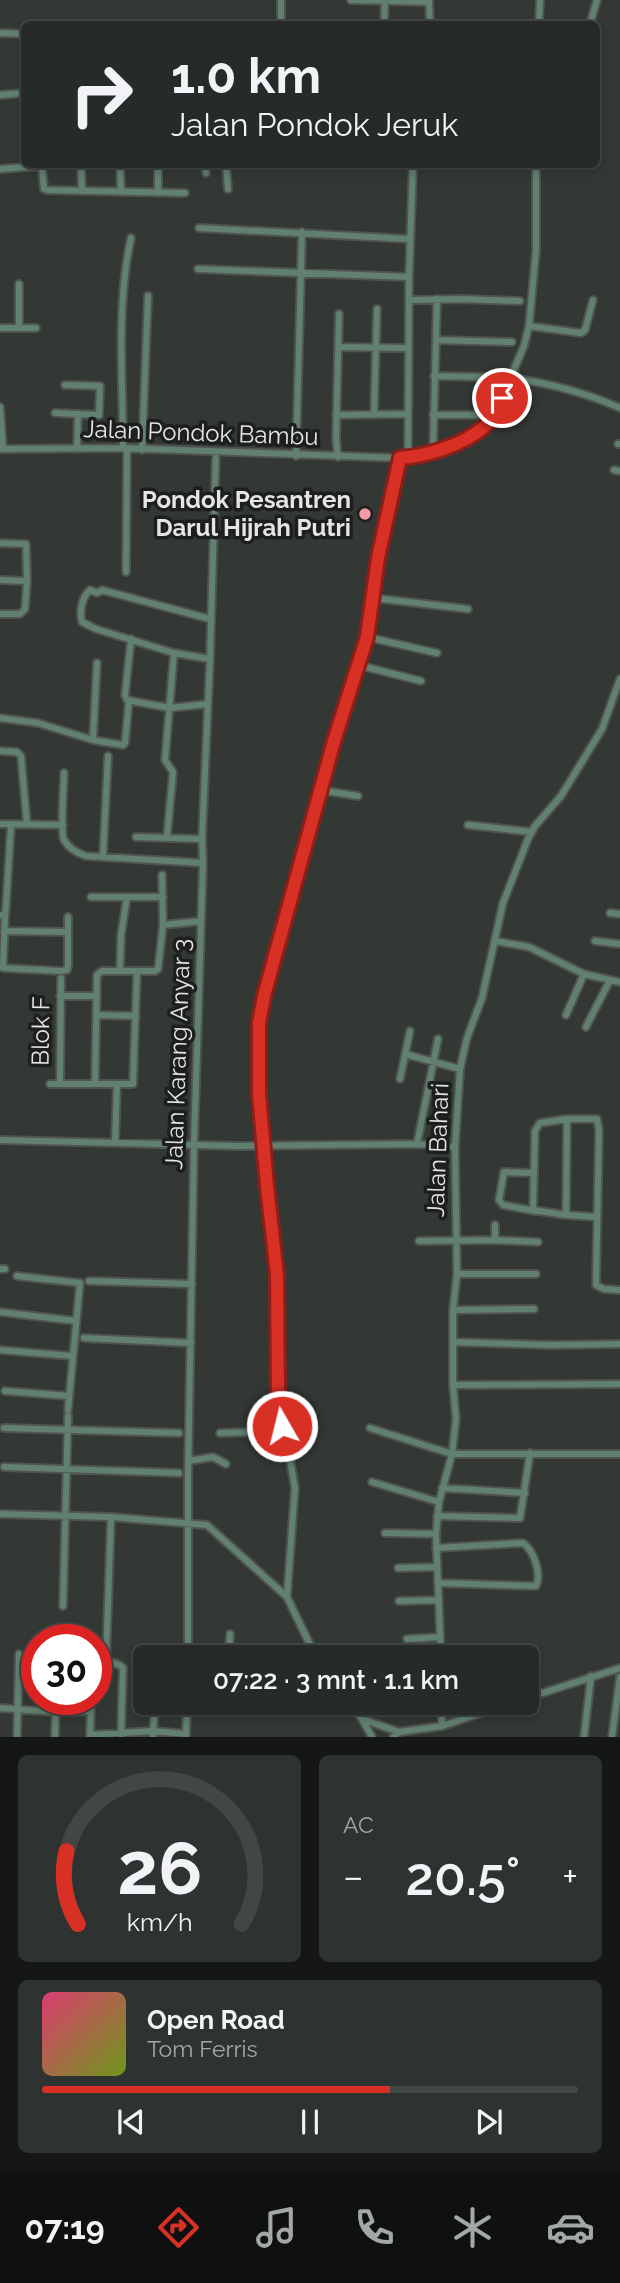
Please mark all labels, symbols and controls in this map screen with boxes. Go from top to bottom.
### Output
text: 1.0 km [171,47,321,104]
icon: right [56,49,147,140]
text: Jalan Pondok Jeruk [171,106,458,143]
pin [472,368,532,428]
icon: arrive [483,379,521,417]
street label: Jalan Pondok Bambu [83,414,319,451]
place label: Pondok Pesantren Darul Hijrah Putri [142,485,351,542]
marker: Pondok Pesantren Darul Hijrah Putri [357,506,373,522]
street label: Jalan Karang Anyar 3 [159,938,196,1170]
street label: Blok F [25,996,56,1066]
street label: Jalan Bahari [421,1083,454,1217]
position arrow [245,1389,319,1463]
speed limit sign: 30 [21,1624,112,1715]
text: 07:22 · 3 mnt · 1.1 km [213,1665,459,1695]
text: AC [343,1811,374,1838]
text: 26 [117,1827,202,1912]
text: 20.5° [406,1846,520,1907]
text: − [343,1854,363,1899]
text: + [562,1854,578,1899]
text: km/h [127,1907,192,1937]
text: Open Road [147,2005,285,2035]
text: Tom Ferris [147,2035,258,2062]
icon: previous [112,2103,150,2141]
icon: pause [291,2103,329,2141]
icon: next [470,2103,508,2141]
icon: directions [154,2203,203,2252]
icon: music [252,2203,301,2252]
icon: phone [350,2203,399,2252]
icon: climate [448,2203,497,2252]
icon: car [546,2203,595,2252]
text: 07:19 [25,2209,105,2246]

